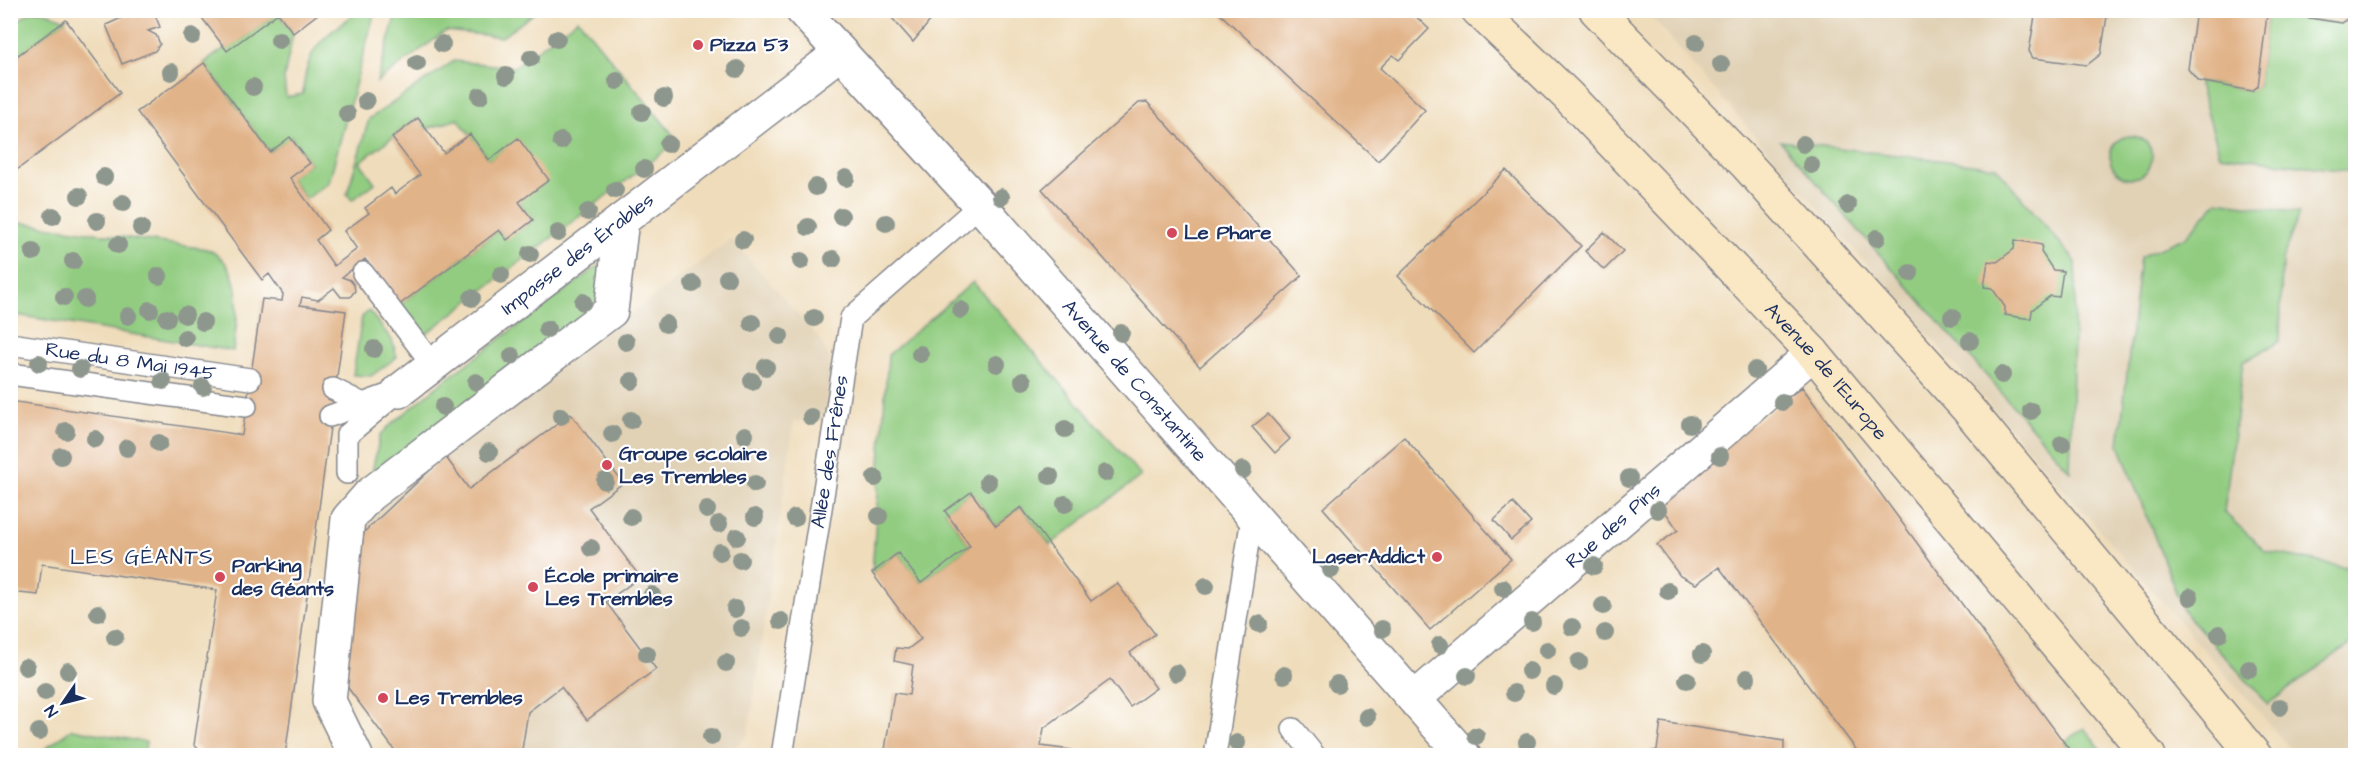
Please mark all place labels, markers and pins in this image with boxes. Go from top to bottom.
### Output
place label: Pizza 53 [710,31,789,59]
marker: Pizza 53 [691,38,705,52]
place label: Le Phare [1184,219,1272,247]
marker: Le Phare [1165,226,1179,240]
place label: Groupe scolaire Les Trembles [619,440,768,491]
marker: Groupe scolaire Les Trembles [600,458,614,472]
place label: LaserAddict [1312,543,1426,571]
marker: LaserAddict [1430,550,1444,564]
place label: Parking des Géants [231,552,334,603]
place label: École primaire Les Trembles [545,562,679,613]
marker: Parking des Géants [213,570,227,584]
marker: École primaire Les Trembles [526,580,540,594]
place label: Les Trembles [395,684,523,712]
marker: Les Trembles [376,691,390,705]

